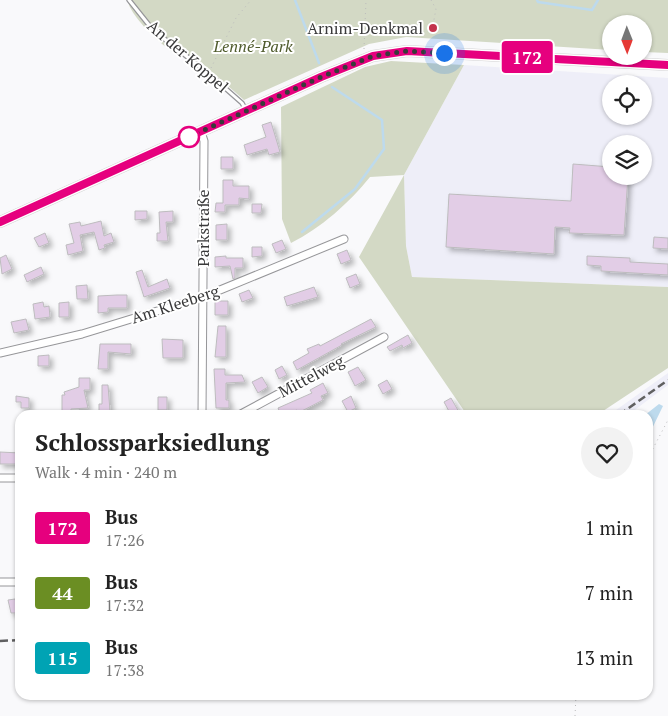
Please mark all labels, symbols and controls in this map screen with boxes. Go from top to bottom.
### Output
street label: An der Koppel [143,15,233,97]
north arrow [602,15,652,65]
map controls [602,15,652,185]
place label: Arnim-Denkmal [307,17,423,39]
marker: Arnim-Denkmal [427,22,439,34]
park label: Lenné-Park [212,35,293,57]
your location [432,41,457,66]
line badge: 172 [498,41,556,73]
text: 172 [512,45,542,69]
button: locate [602,75,652,125]
unlabelled marker [178,126,200,148]
button: layers [602,135,652,185]
street label: Parkstraße [192,189,214,267]
street label: Am Kleeberg [128,279,222,329]
street label: Mittelweg [274,349,348,402]
text: Schlossparksiedlung [35,426,270,458]
button: heart [581,427,633,479]
text: Walk · 4 min · 240 m [35,461,177,483]
text: Bus [105,504,138,529]
text: 1 min [585,515,633,540]
text: 172 [47,516,78,540]
text: 17:26 [105,529,144,551]
text: Bus [105,569,138,594]
text: 7 min [585,580,633,605]
text: 44 [52,581,73,605]
text: 17:32 [105,594,144,616]
text: Bus [105,634,138,659]
text: 13 min [575,645,633,670]
text: 115 [47,646,78,670]
text: 17:38 [105,659,144,681]

